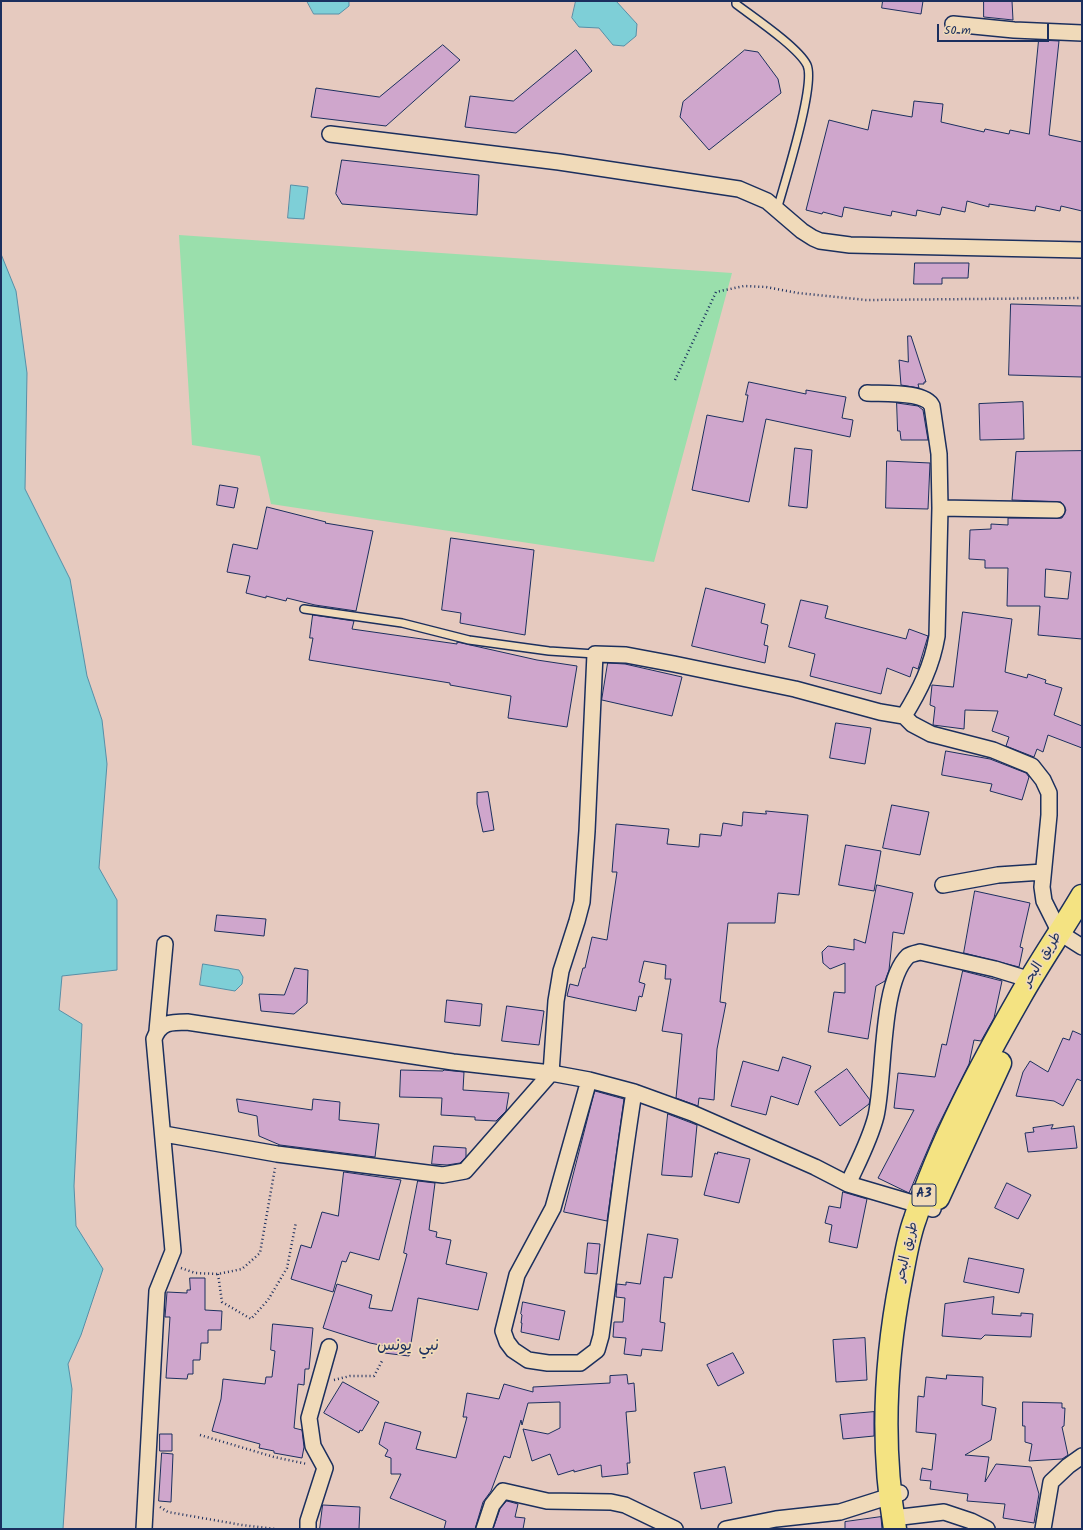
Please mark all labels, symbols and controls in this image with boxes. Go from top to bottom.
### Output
scale bar [939,16,1051,42]
text: 50 m [944,21,971,40]
street label: طريق البحر [1020,930,1066,990]
road number: A3 [912,1184,936,1206]
street label: طريق البحر [893,1220,923,1284]
district label: نبي يونس [377,1337,439,1357]

